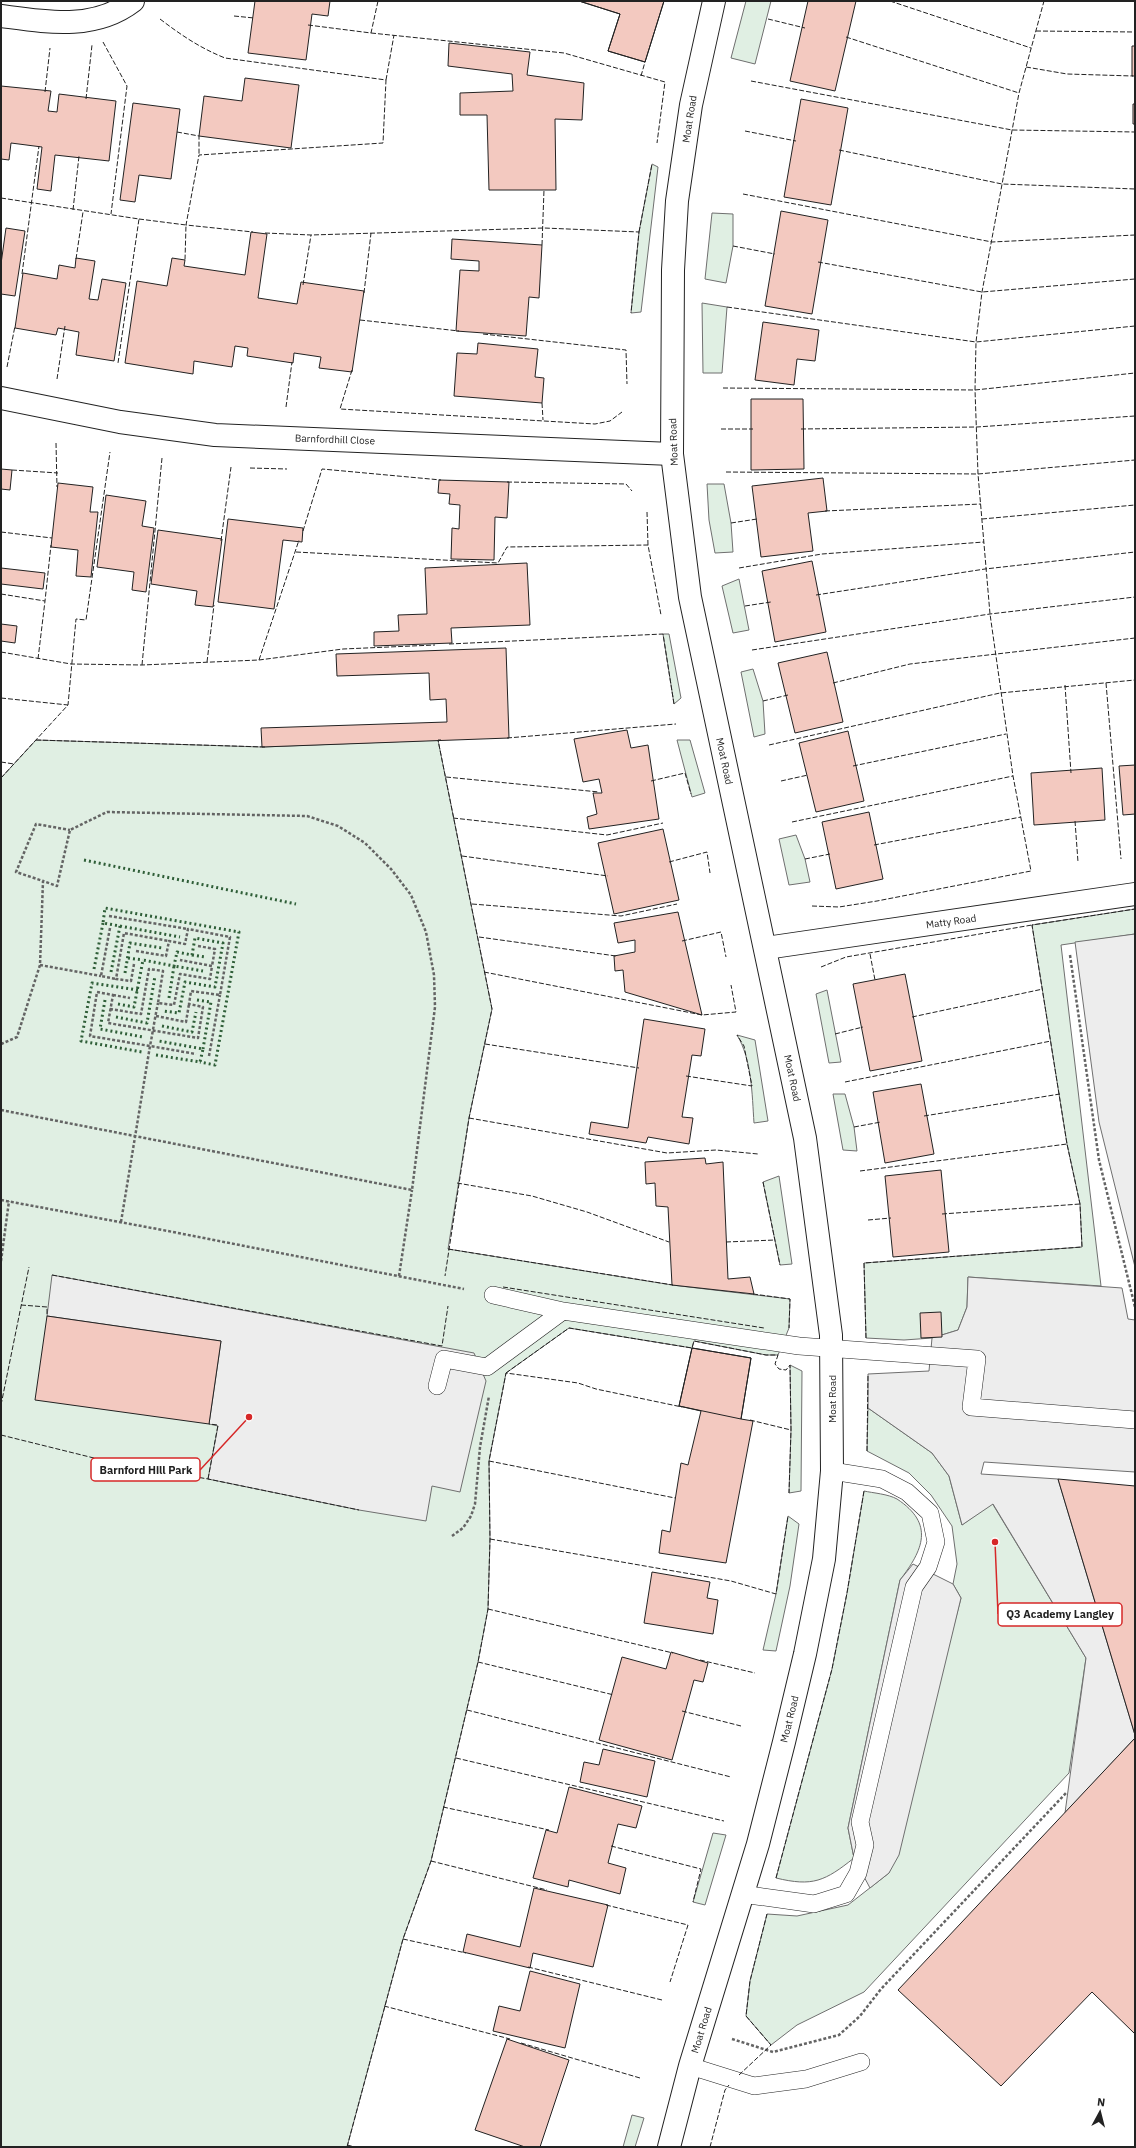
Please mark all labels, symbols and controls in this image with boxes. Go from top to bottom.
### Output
street label: Moat Road [679,94,700,144]
street label: Moat Road [666,418,681,466]
street label: Barnfordhill Close [295,432,376,447]
street label: Moat Road [713,736,736,786]
street label: Matty Road [925,912,977,931]
street label: Moat Road [781,1053,804,1103]
street label: Moat Road [826,1375,839,1423]
callout: Barnford Hill Park [91,1458,200,1481]
text: Barnford Hill Park [100,1463,193,1477]
callout: Q3 Academy Langley [998,1603,1122,1626]
text: Q3 Academy Langley [1006,1607,1114,1621]
street label: Moat Road [777,1694,802,1744]
street label: Moat Road [688,2005,715,2055]
north arrow [1080,2092,1120,2132]
text: N [1096,2095,1106,2110]

